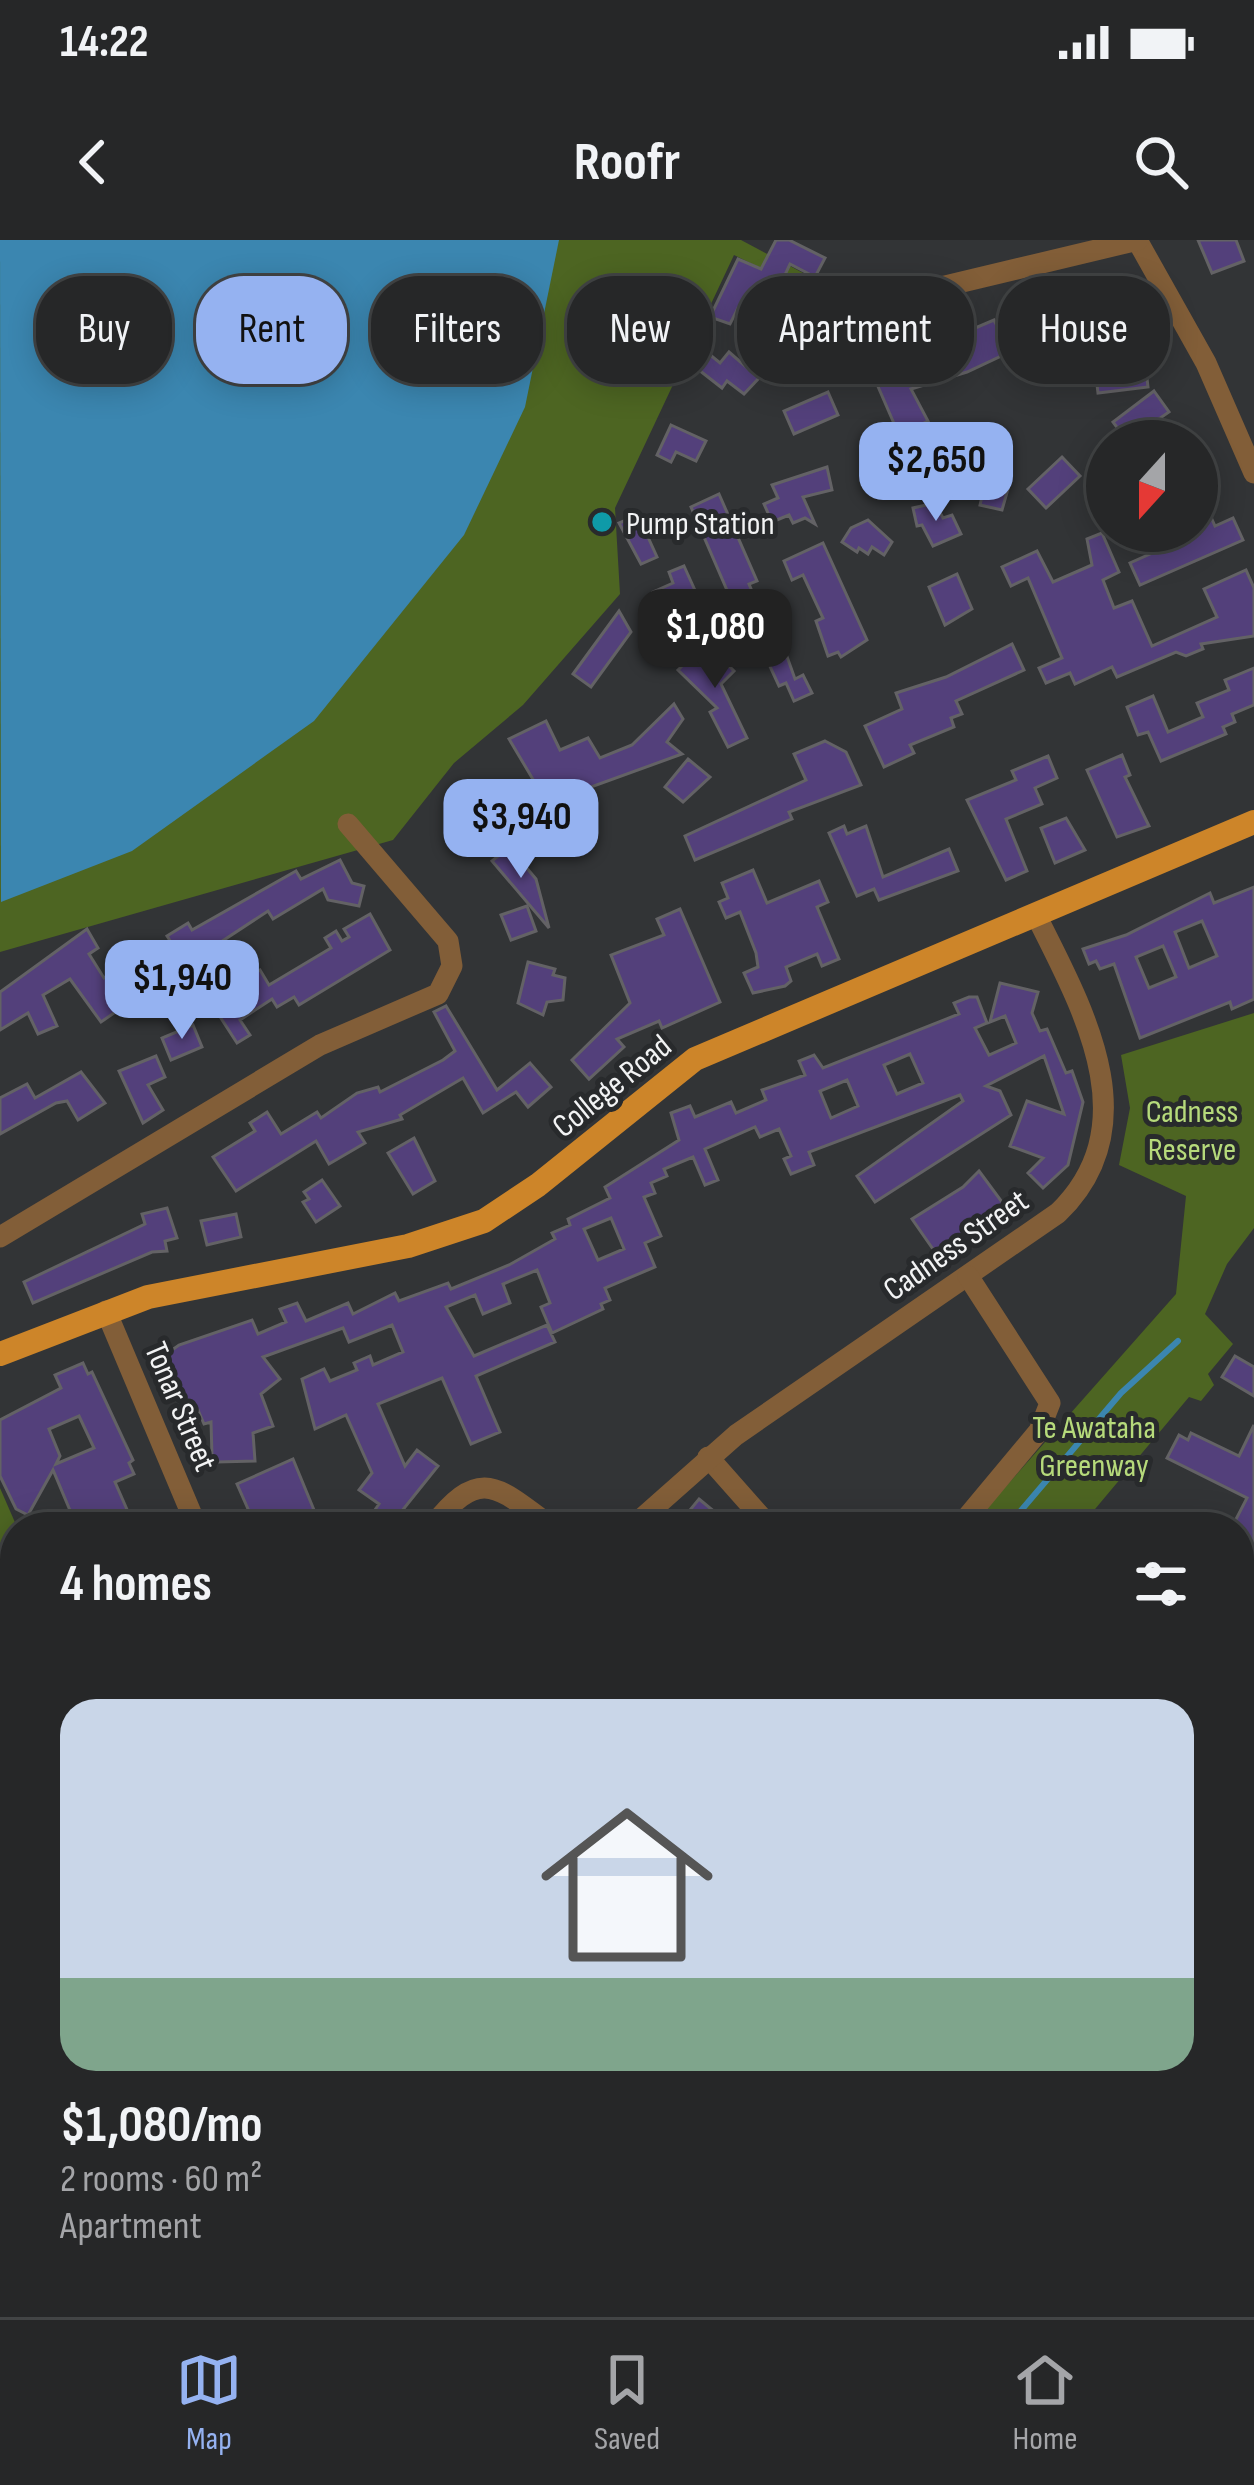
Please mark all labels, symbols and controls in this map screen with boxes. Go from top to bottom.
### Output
text: 14:22 [60,15,148,70]
icon: back [60,129,126,195]
icon: search [1128,129,1194,195]
text: Roofr [574,130,680,195]
chip: Buy [36,276,172,384]
chip: Rent [196,276,347,384]
chip: Filters [371,276,543,384]
chip: New [567,276,713,384]
chip: Apartment [737,276,974,384]
chip: House [998,276,1170,384]
north arrow [1086,420,1218,552]
map controls [1086,420,1218,552]
pin: $2,650 [838,422,1034,524]
text: $2,650 [886,437,986,484]
place label: Pump Station [626,504,775,544]
marker: Pump Station [589,509,615,535]
pin: $1,080 [617,589,813,691]
text: $1,080 [665,604,765,651]
pin: $3,940 [423,779,619,881]
text: $3,940 [470,794,572,841]
pin: $1,940 [84,940,280,1042]
text: $1,940 [132,955,232,1002]
street label: College Road [545,1026,680,1147]
park label: Cadness Reserve [1146,1092,1238,1170]
street label: Cadness Street [876,1181,1036,1310]
street label: Tonar Street [135,1336,225,1477]
park label: Te Awataha Greenway [1032,1408,1156,1486]
icon: filters [1128,1551,1194,1617]
text: 4 homes [60,1554,212,1615]
icon: home [519,1777,735,1993]
text: $1,080/mo [60,2095,263,2156]
text: 2 rooms · 60 m² [60,2156,262,2203]
text: Apartment [60,2203,202,2250]
tab: Map [176,2347,242,2459]
tab: Saved [594,2347,660,2459]
tab: Home [1012,2347,1078,2459]

